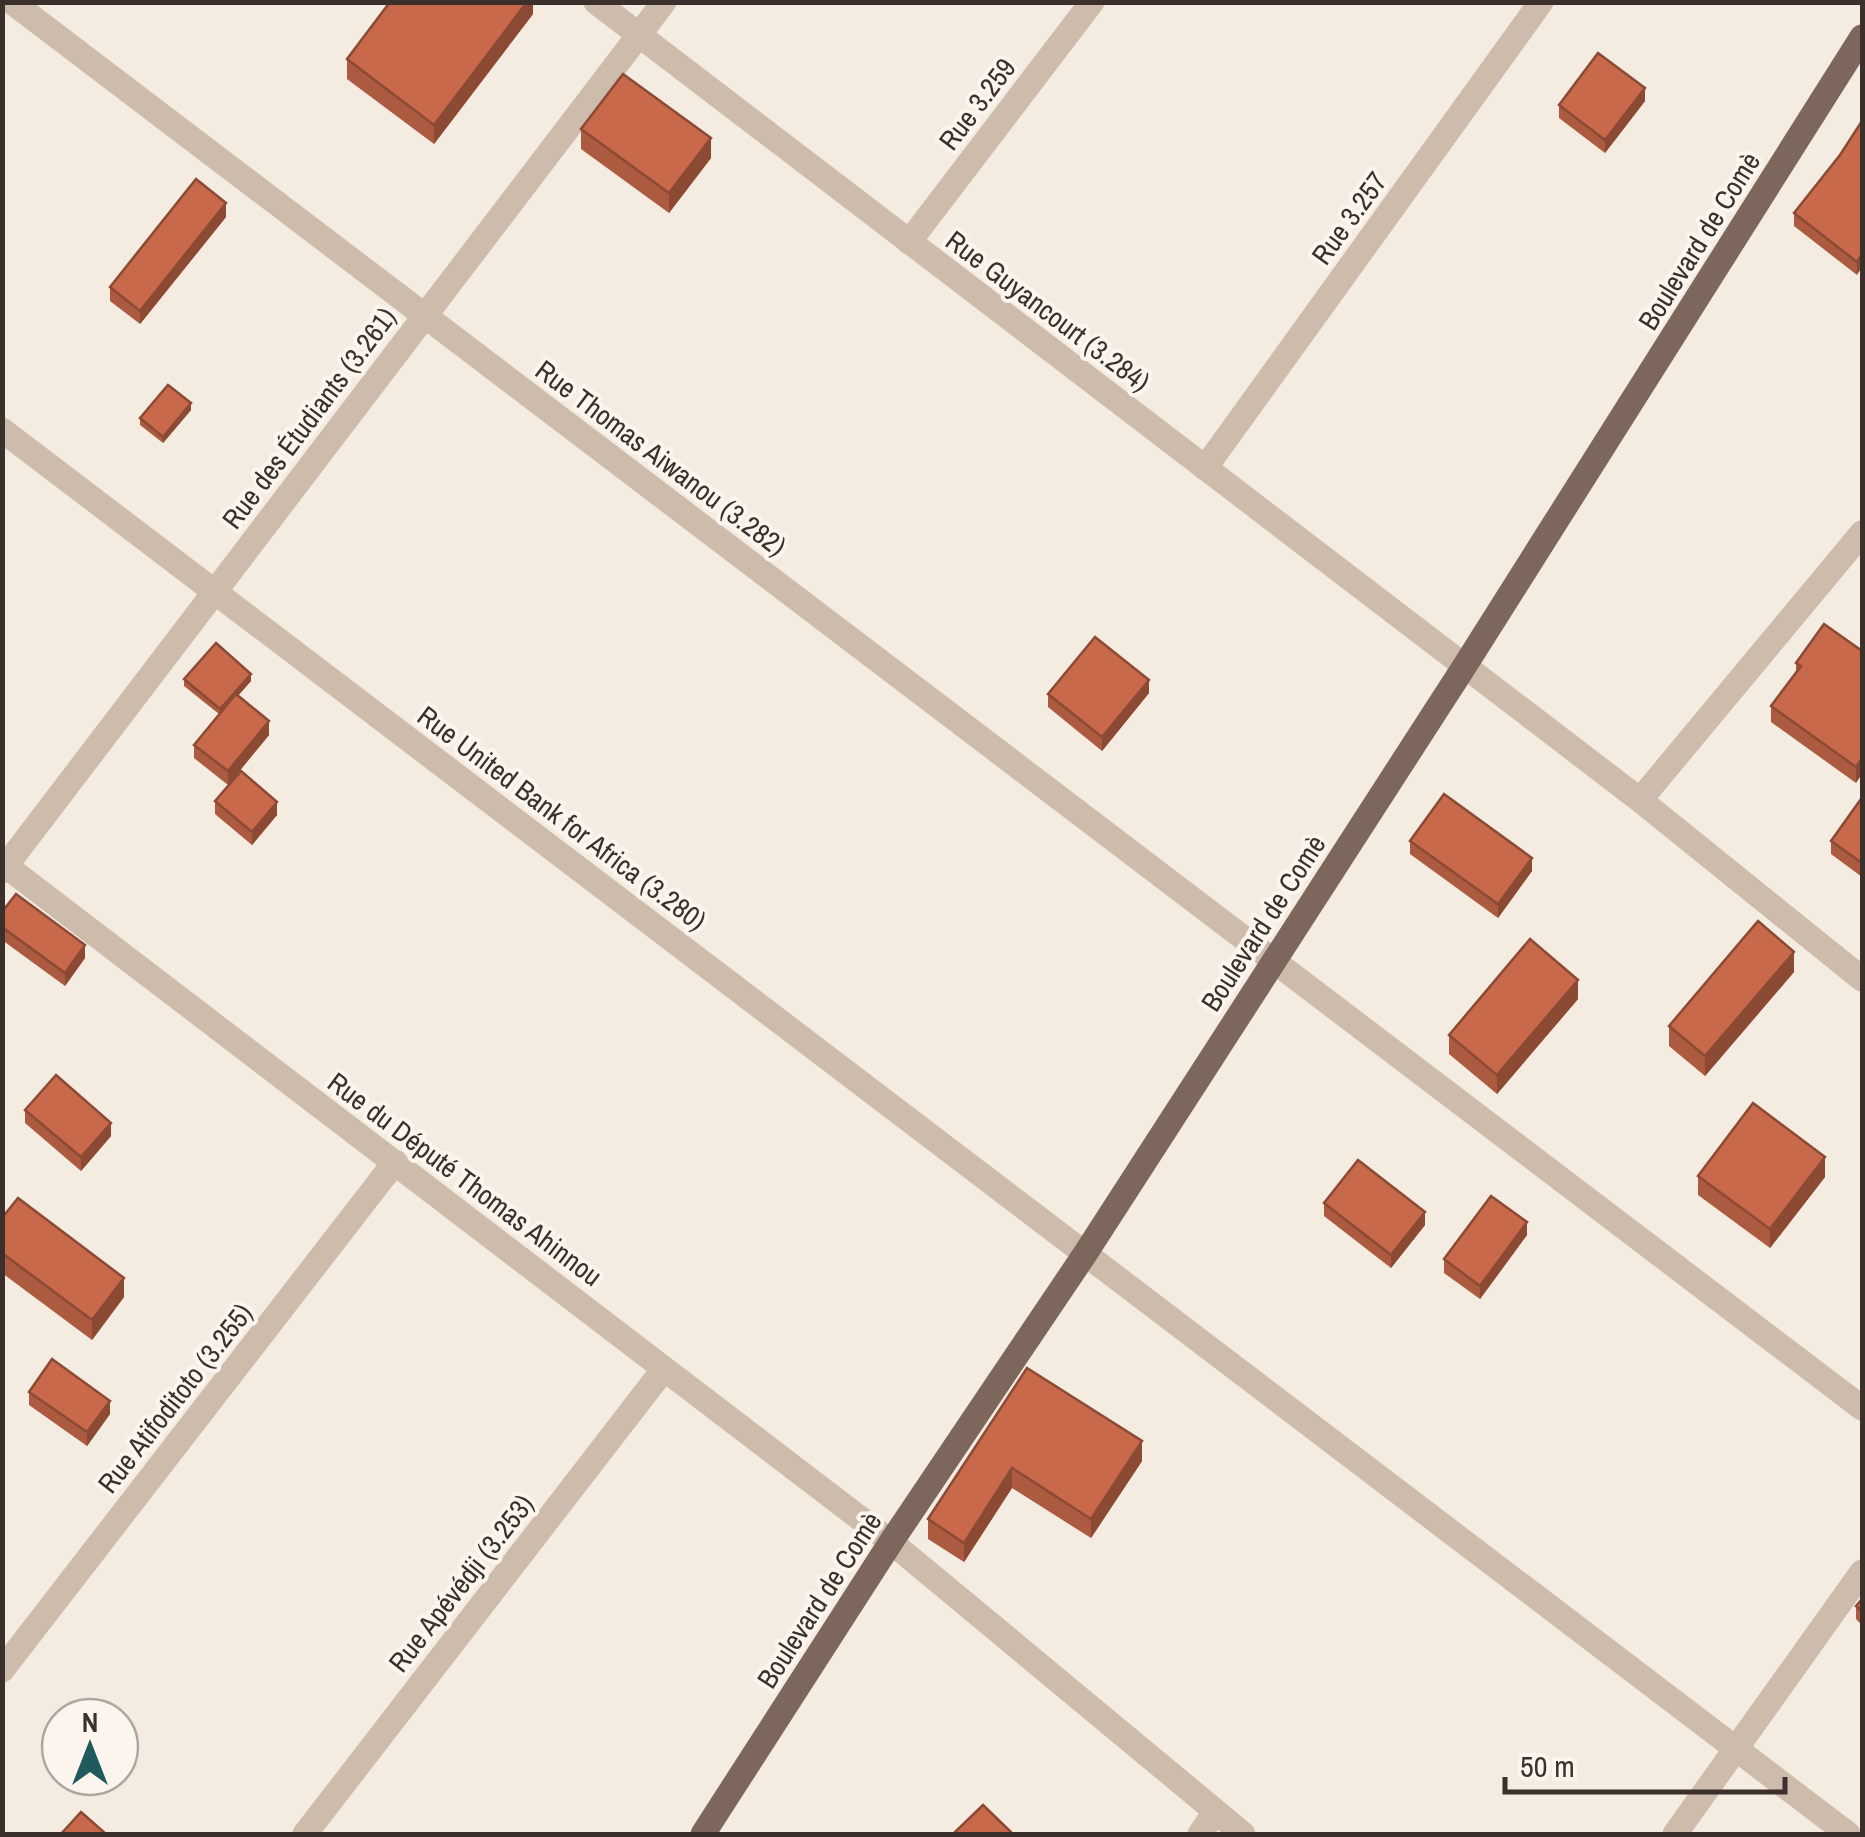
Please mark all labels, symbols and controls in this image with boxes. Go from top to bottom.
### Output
street label: Rue 3.259 [930,50,1024,158]
street label: Boulevard de Comè [1629,145,1769,337]
street label: Rue 3.257 [1302,164,1396,272]
street label: Rue Guyancourt (3.284) [938,222,1158,400]
street label: Rue des Étudiants (3.261) [213,300,405,536]
street label: Rue Thomas Aiwanou (3.282) [528,351,794,565]
street label: Rue United Bank for Africa (3.280) [410,697,714,939]
street label: Boulevard de Comè [1192,828,1334,1018]
street label: Rue du Député Thomas Ahinnou [320,1063,610,1295]
street label: Rue Atifoditoto (3.255) [89,1295,261,1501]
street label: Rue Apévédji (3.253) [380,1486,542,1680]
street label: Boulevard de Comè [748,1505,890,1695]
north arrow [40,1697,140,1797]
text: N [82,1703,98,1741]
scale bar [1505,1732,1785,1794]
text: 50 m [1520,1746,1575,1786]

